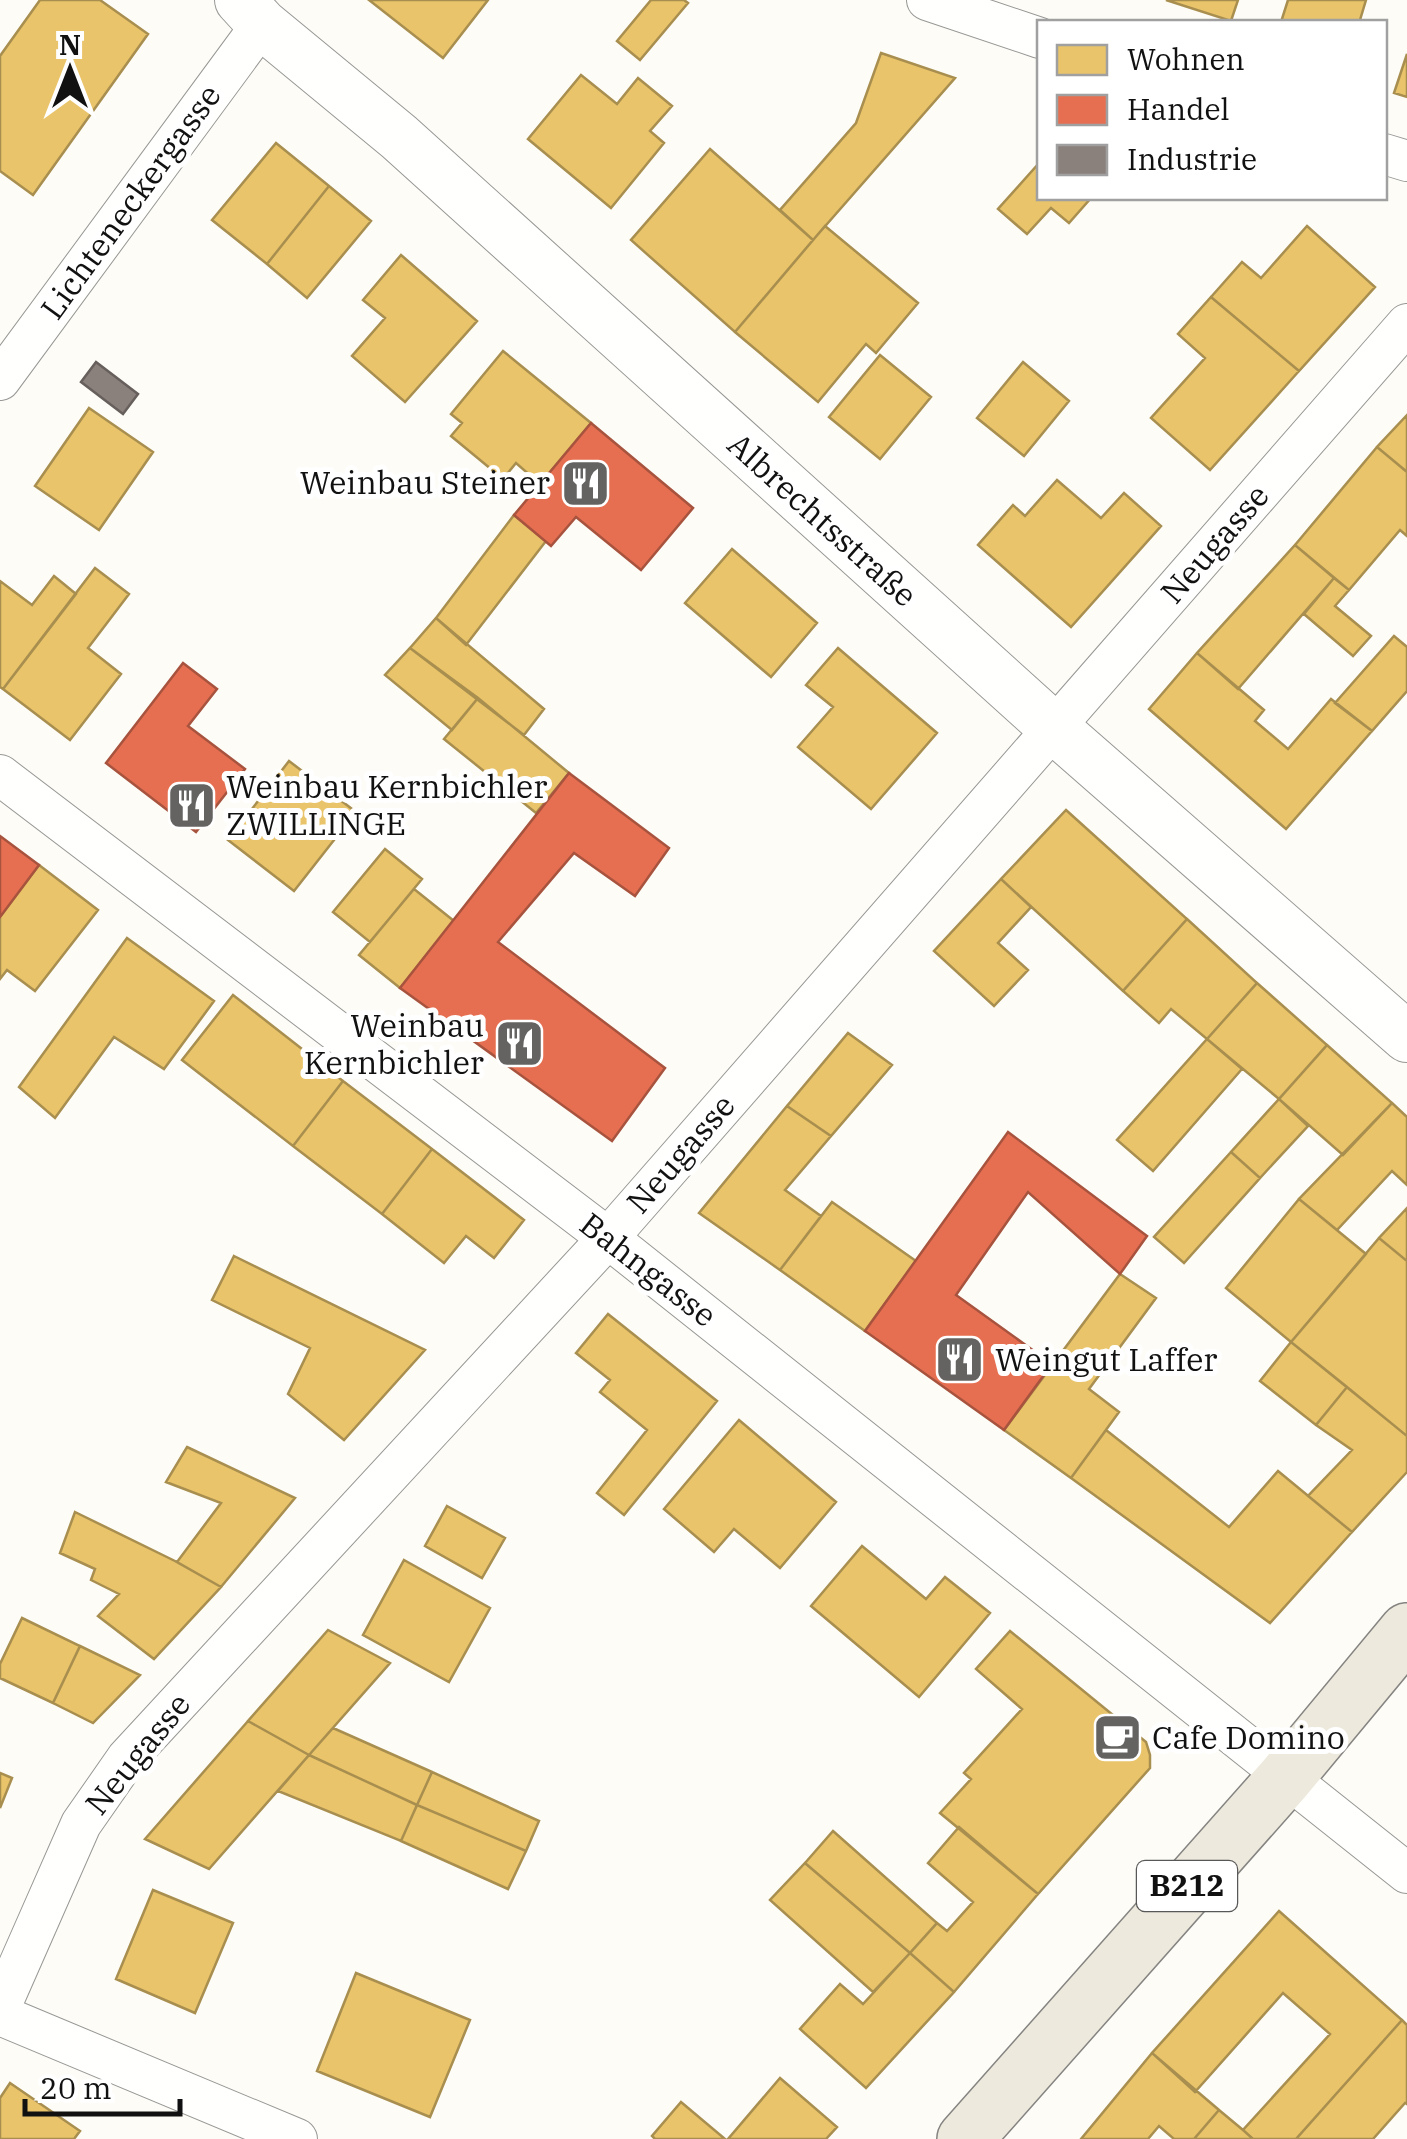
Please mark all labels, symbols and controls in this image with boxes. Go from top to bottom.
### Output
north arrow [20,20,120,120]
legend [1037,20,1387,200]
text: N [59,26,81,63]
text: Wohnen [1127,39,1245,78]
street label: Lichteneckergasse [31,76,230,327]
text: Handel [1127,89,1229,128]
text: Industrie [1127,139,1257,178]
street label: Albrechtsstraße [719,423,926,615]
restaurant icon: Weinbau Steiner [559,457,611,509]
place label: Weinbau Steiner [300,461,550,503]
street label: Neugasse [1151,475,1278,612]
place label: Weinbau Kernbichler ZWILLINGE [226,765,547,844]
restaurant icon: Weinbau Kernbichler ZWILLINGE [165,779,217,831]
place label: Weinbau Kernbichler [304,1004,484,1083]
restaurant icon: Weinbau Kernbichler [493,1018,545,1070]
street label: Neugasse [617,1085,744,1222]
street label: Bahngasse [572,1203,725,1336]
restaurant icon: Weingut Laffer [934,1334,986,1386]
place label: Weingut Laffer [995,1338,1218,1380]
street label: Neugasse [75,1684,199,1823]
cafe icon: Cafe Domino [1091,1712,1143,1764]
place label: Cafe Domino [1152,1716,1345,1758]
road number: B212 [1137,1861,1237,1911]
scale bar [25,2054,180,2116]
text: 20 m [40,2068,112,2107]

